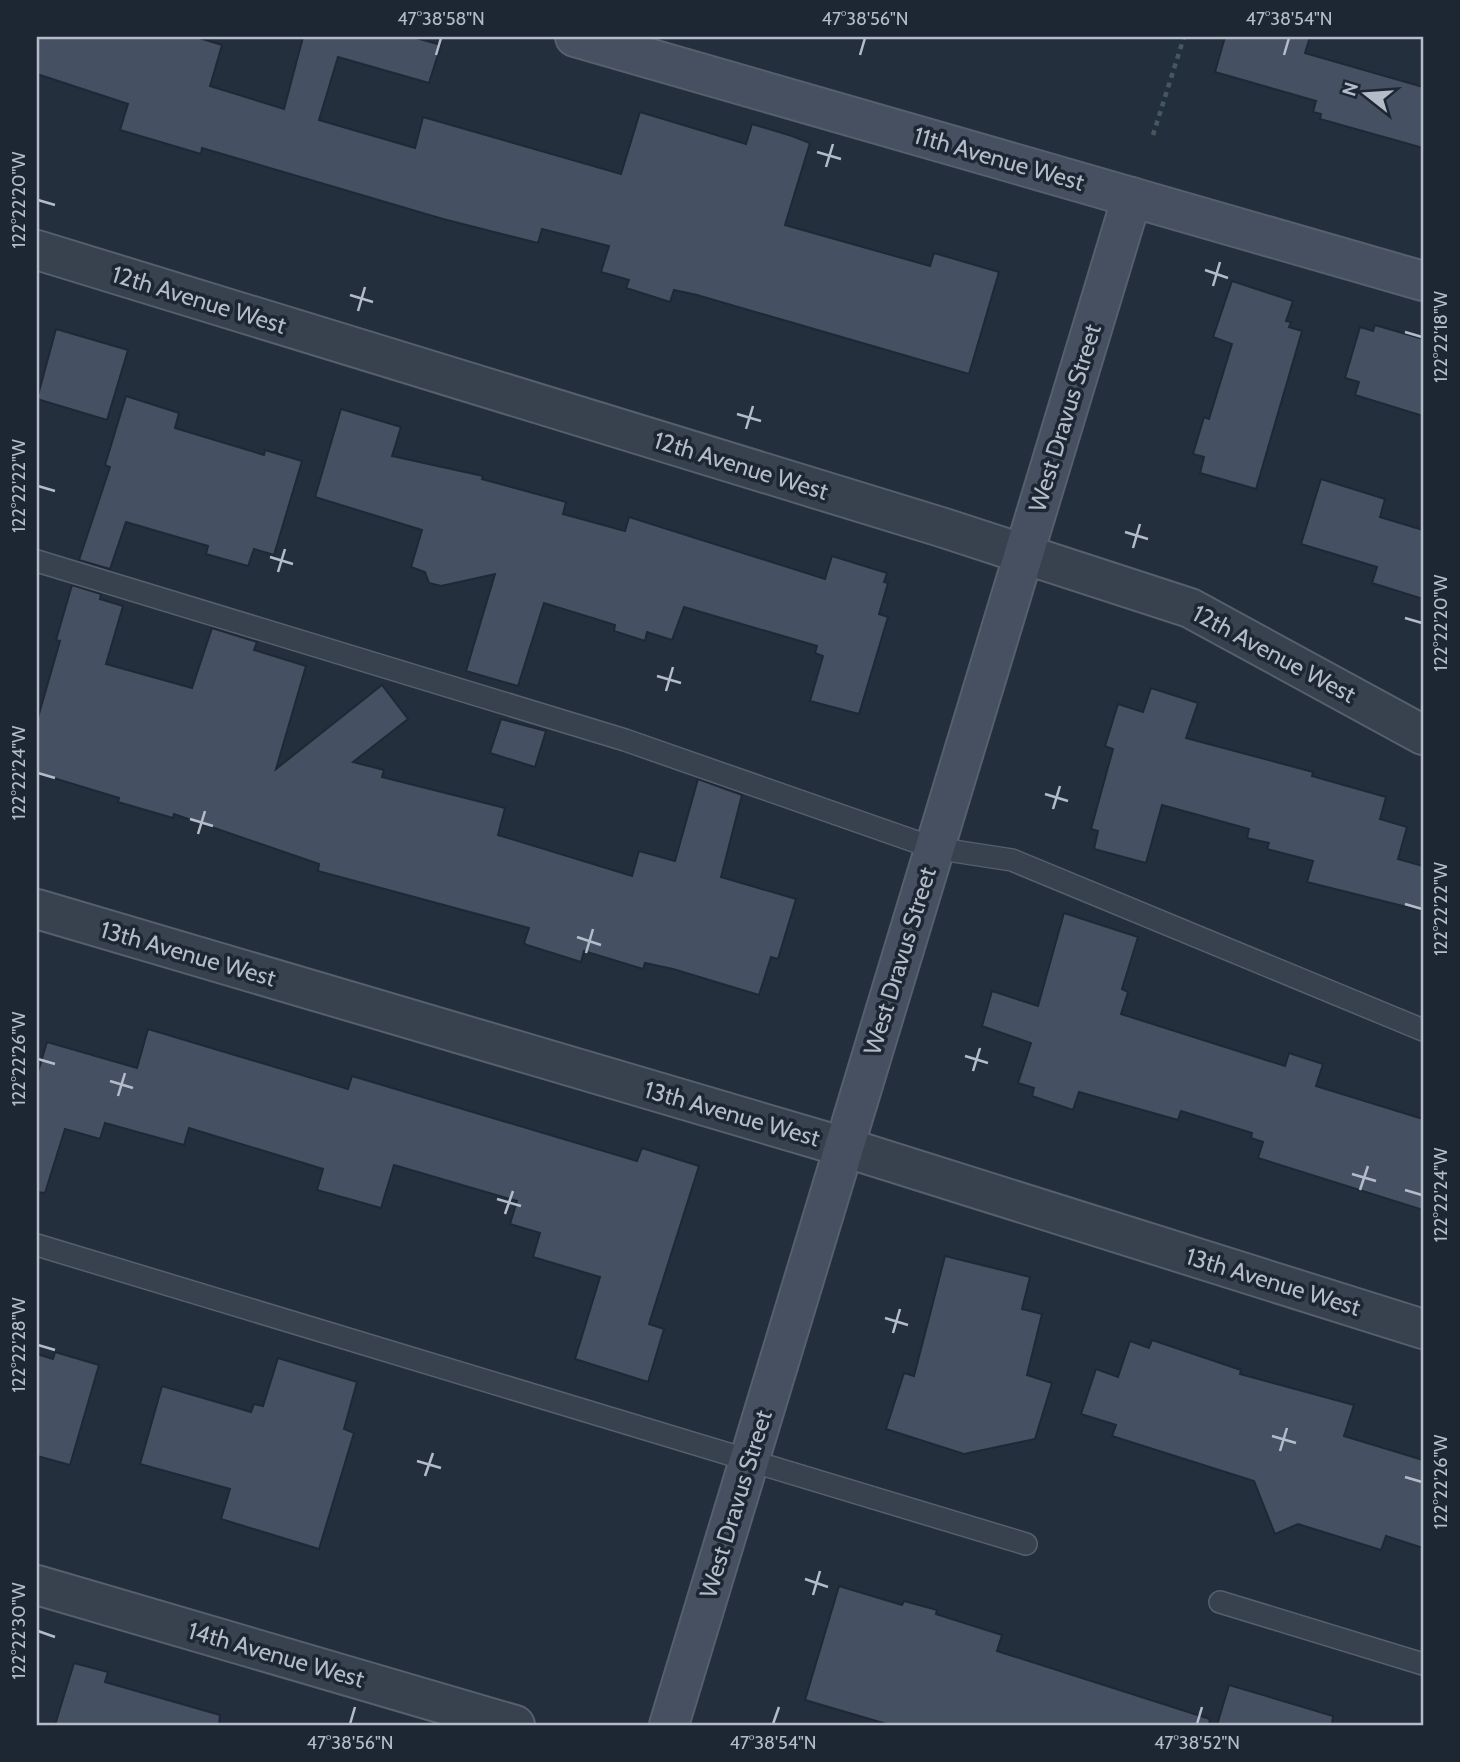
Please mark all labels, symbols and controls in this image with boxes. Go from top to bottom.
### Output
text: 47°38'58"N [397,8,485,30]
text: 47°38'56"N [822,8,908,30]
text: 47°38'54"N [1246,8,1332,30]
north arrow [1330,60,1400,130]
text: N [1337,79,1363,99]
street label: 11th Avenue West [911,120,1088,197]
text: 122°22'20"W [8,152,30,248]
street label: 12th Avenue West [109,259,290,340]
text: 122°22'18"W [1430,291,1452,383]
street label: West Dravus Street [1022,321,1107,515]
street label: 12th Avenue West [651,425,832,506]
text: 122°22'22"W [8,439,30,533]
text: 122°22'20"W [1430,575,1452,671]
street label: 12th Avenue West [1188,598,1361,709]
text: 122°22'24"W [8,726,30,820]
text: 122°22'22"W [1430,862,1452,956]
street label: West Dravus Street [857,864,942,1058]
street label: 13th Avenue West [97,915,279,992]
text: 122°22'26"W [8,1012,30,1106]
street label: 13th Avenue West [641,1075,823,1152]
text: 122°22'24"W [1430,1148,1452,1242]
street label: 13th Avenue West [1182,1241,1364,1322]
text: 122°22'28"W [8,1297,30,1393]
street label: West Dravus Street [693,1407,778,1601]
text: 122°22'26"W [1430,1435,1452,1529]
text: 122°22'30"W [8,1582,30,1680]
street label: 14th Avenue West [185,1616,368,1694]
text: 47°38'56"N [307,1732,393,1754]
text: 47°38'54"N [730,1732,816,1754]
text: 47°38'52"N [1154,1732,1240,1754]

